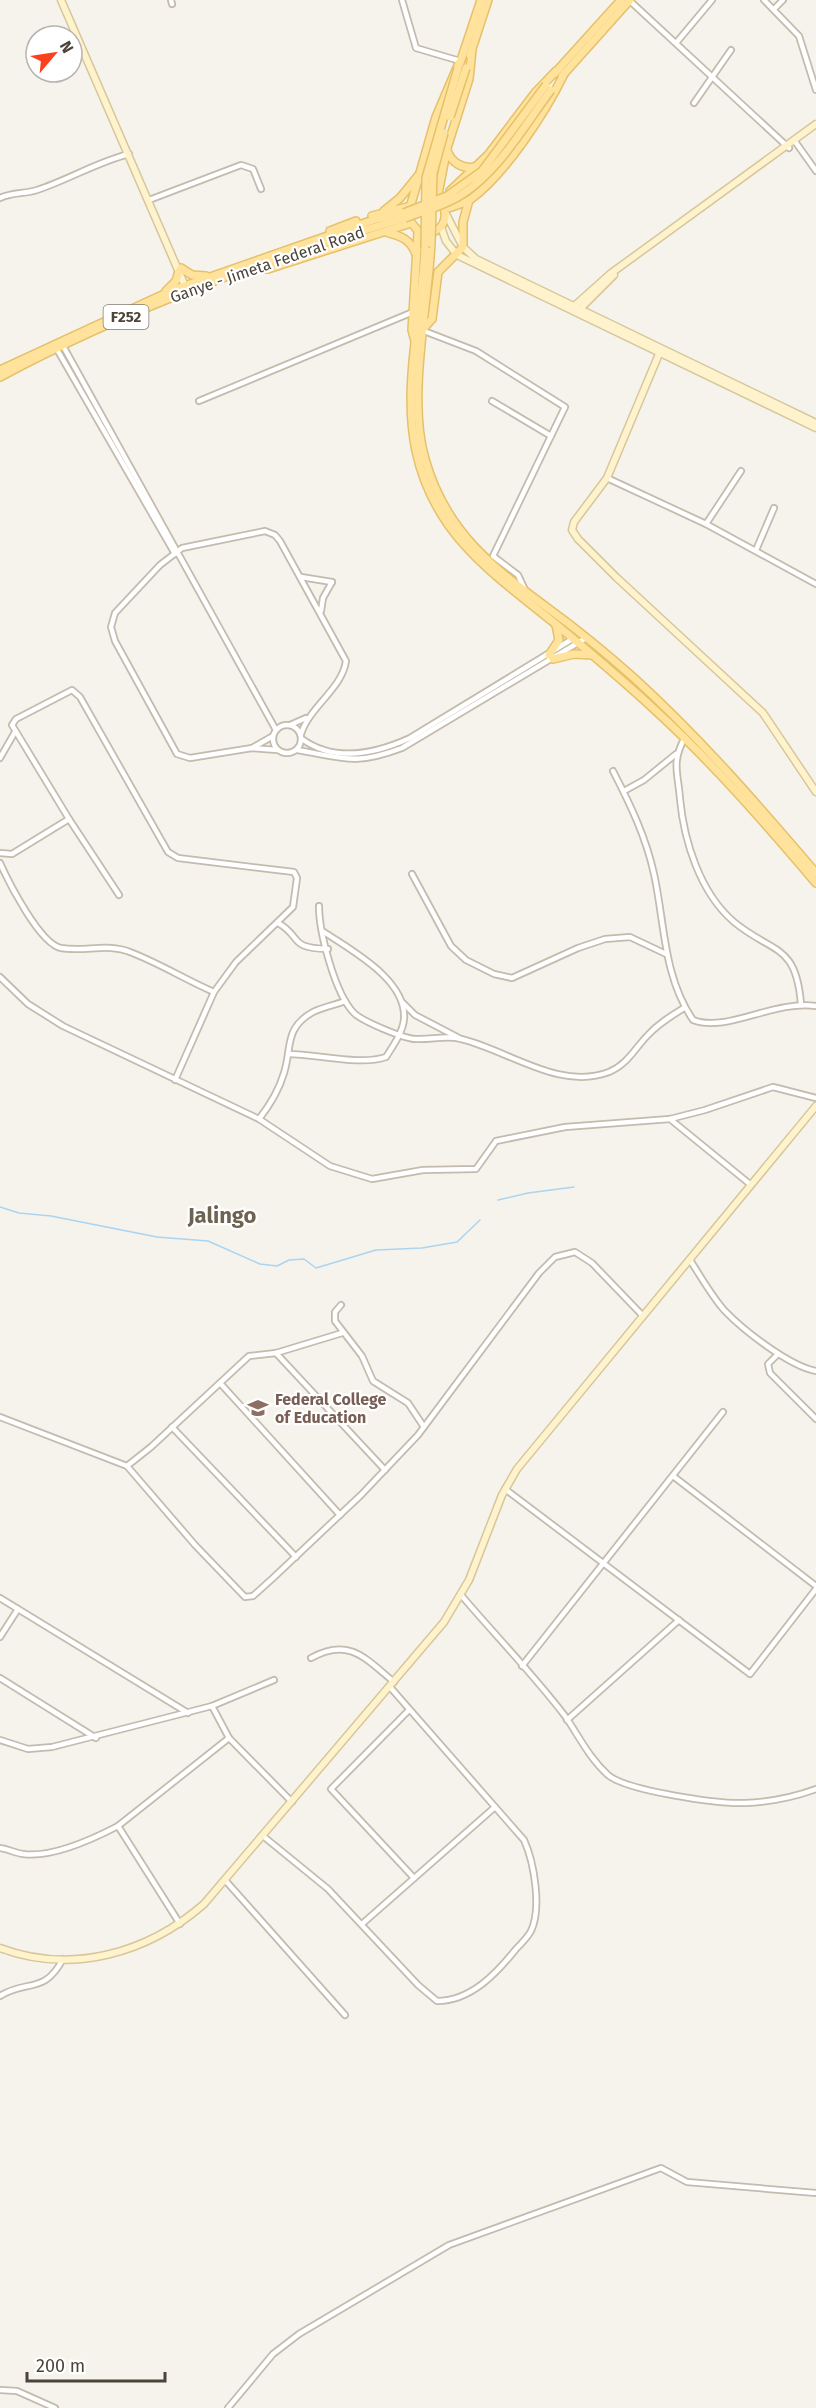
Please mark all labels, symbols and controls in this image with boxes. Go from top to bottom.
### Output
north arrow [24,24,84,84]
text: N [56,38,78,56]
street label: Ganye - Jimeta Federal Road [168,222,367,307]
road number: F252 [104,305,148,329]
district label: Jalingo [187,1202,257,1229]
place label: Federal College of Education [275,1390,386,1427]
school or university icon: Federal College of Education [246,1396,270,1420]
scale bar [27,2345,165,2383]
text: 200 m [36,2355,85,2377]

